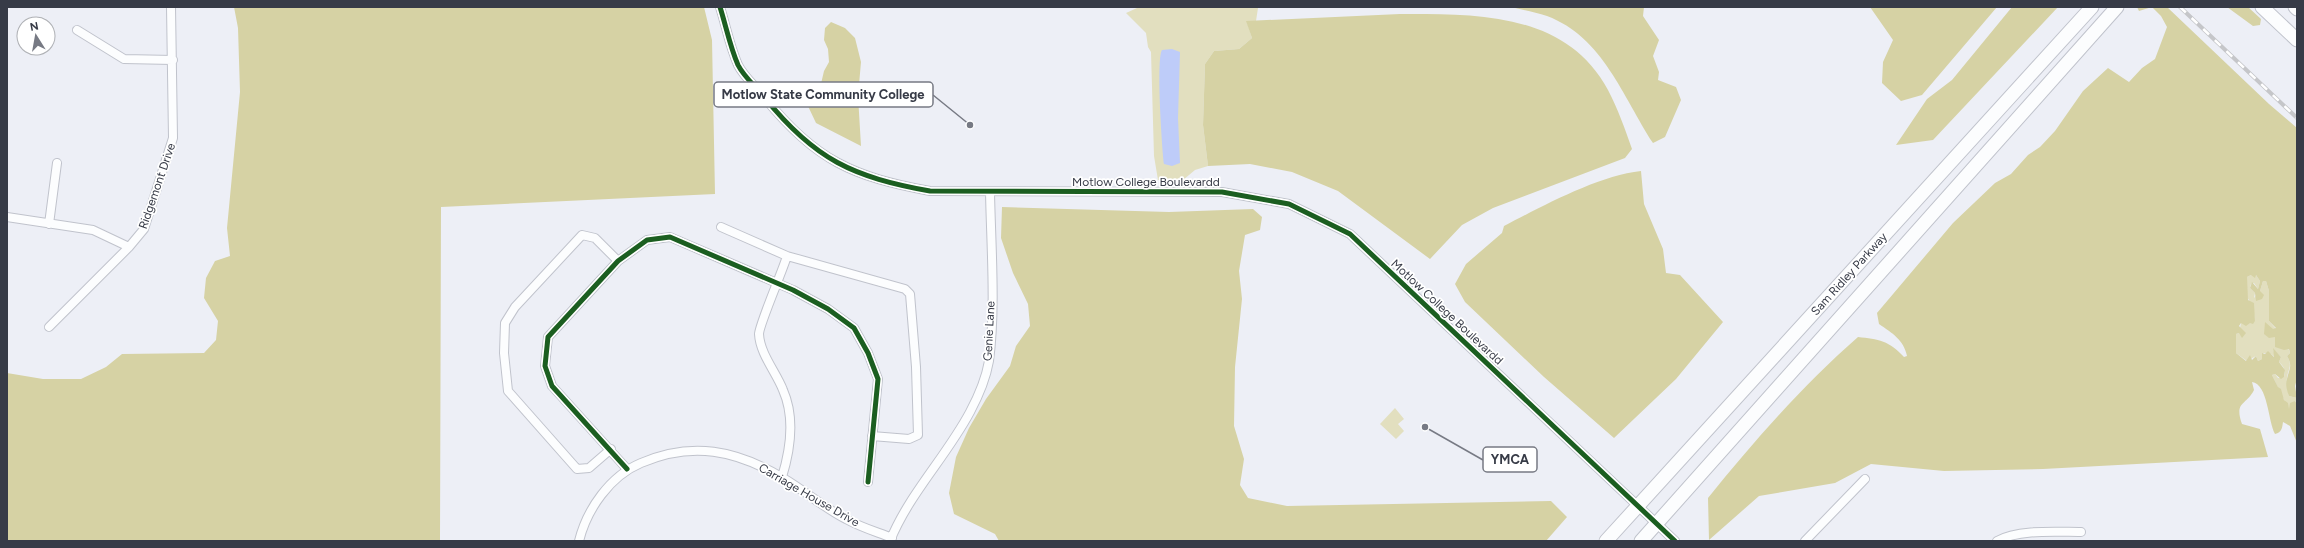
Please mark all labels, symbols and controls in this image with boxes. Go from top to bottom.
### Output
north arrow [16,16,56,56]
text: N [29,19,40,34]
callout: Motlow State Community College [714,82,933,107]
text: Motlow State Community College [722,87,924,102]
street label: Ridgemont Drive [136,141,178,231]
street label: Motlow College Boulevardd [1072,175,1220,189]
street label: Sam Ridley Parkway [1808,229,1890,318]
street label: Motlow College Boulevardd [1388,256,1506,368]
street label: Genie Lane [980,300,998,361]
callout: YMCA [1483,447,1537,472]
text: YMCA [1491,452,1530,467]
street label: Carriage House Drive [756,460,862,530]

